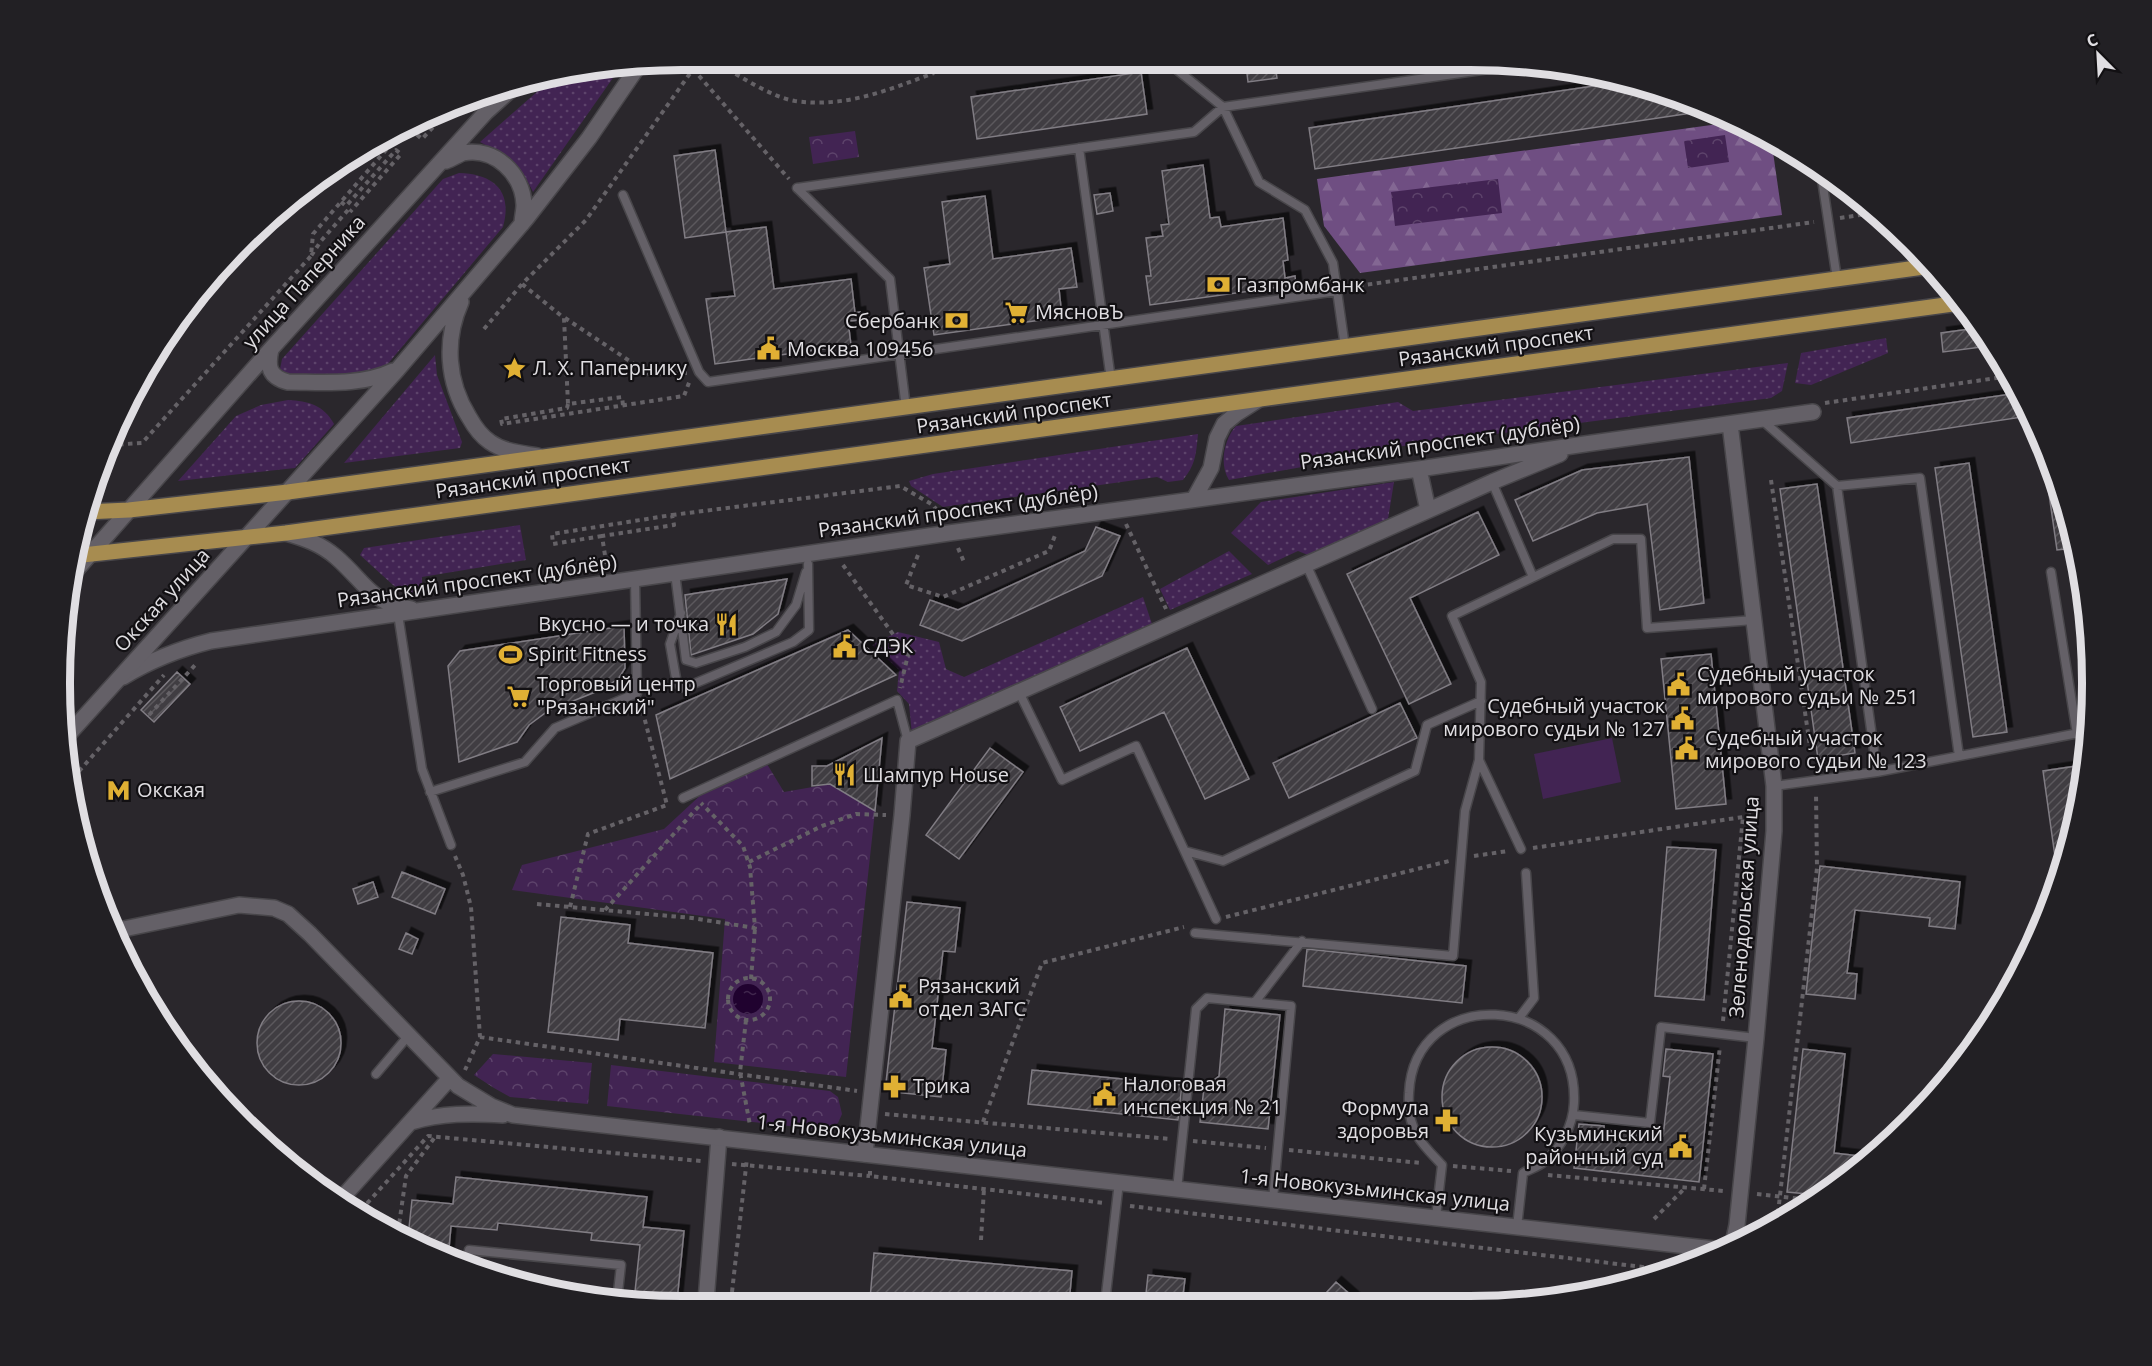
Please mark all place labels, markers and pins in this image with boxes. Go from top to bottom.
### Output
place label: Газпромбанк [1236,271,1365,298]
bank icon: Газпромбанк [1205,272,1231,298]
place label: МясновЪ [1035,298,1124,325]
supermarket icon: МясновЪ [1004,299,1030,325]
place label: Сбербанк [845,307,940,334]
bank icon: Сбербанк [944,308,970,334]
place label: Москва 109456 [787,335,933,362]
public building icon: Москва 109456 [756,336,782,362]
place label: Л. Х. Папернику [533,354,688,381]
place icon: Л. Х. Папернику [502,355,528,381]
place label: Вкусно — и точка [538,610,709,637]
restaurant icon: Вкусно — и точка [714,611,740,637]
place label: СДЭК [862,632,914,659]
public building icon: СДЭК [831,633,857,659]
place label: Spirit Fitness [528,640,647,667]
sports icon: Spirit Fitness [497,641,523,667]
place label: Судебный участок мирового судьи № 251 [1697,660,1919,710]
place label: Торговый центр "Рязанский" [537,670,696,720]
public building icon: Судебный участок мирового судьи № 251 [1666,672,1692,698]
supermarket icon: Торговый центр "Рязанский" [506,683,532,709]
place label: Судебный участок мирового судьи № 127 [1443,692,1666,742]
public building icon: Судебный участок мирового судьи № 127 [1670,705,1696,731]
place label: Судебный участок мирового судьи № 123 [1705,724,1927,774]
public building icon: Судебный участок мирового судьи № 123 [1674,736,1700,762]
place label: Шампур House [863,761,1009,788]
restaurant icon: Шампур House [832,762,858,788]
place label: Окская [137,776,205,803]
metro station icon: Окская [106,777,132,803]
place label: Рязанский отдел ЗАГС [918,972,1026,1022]
public building icon: Рязанский отдел ЗАГС [887,984,913,1010]
place label: Налоговая инспекция № 21 [1123,1070,1282,1120]
place label: Трика [913,1072,970,1099]
pharmacy icon: Трика [882,1073,908,1099]
public building icon: Налоговая инспекция № 21 [1092,1082,1118,1108]
place label: Формула здоровья [1337,1094,1429,1144]
pharmacy icon: Формула здоровья [1434,1107,1460,1133]
place label: Кузьминский районный суд [1525,1120,1663,1170]
public building icon: Кузьминский районный суд [1668,1133,1694,1159]

